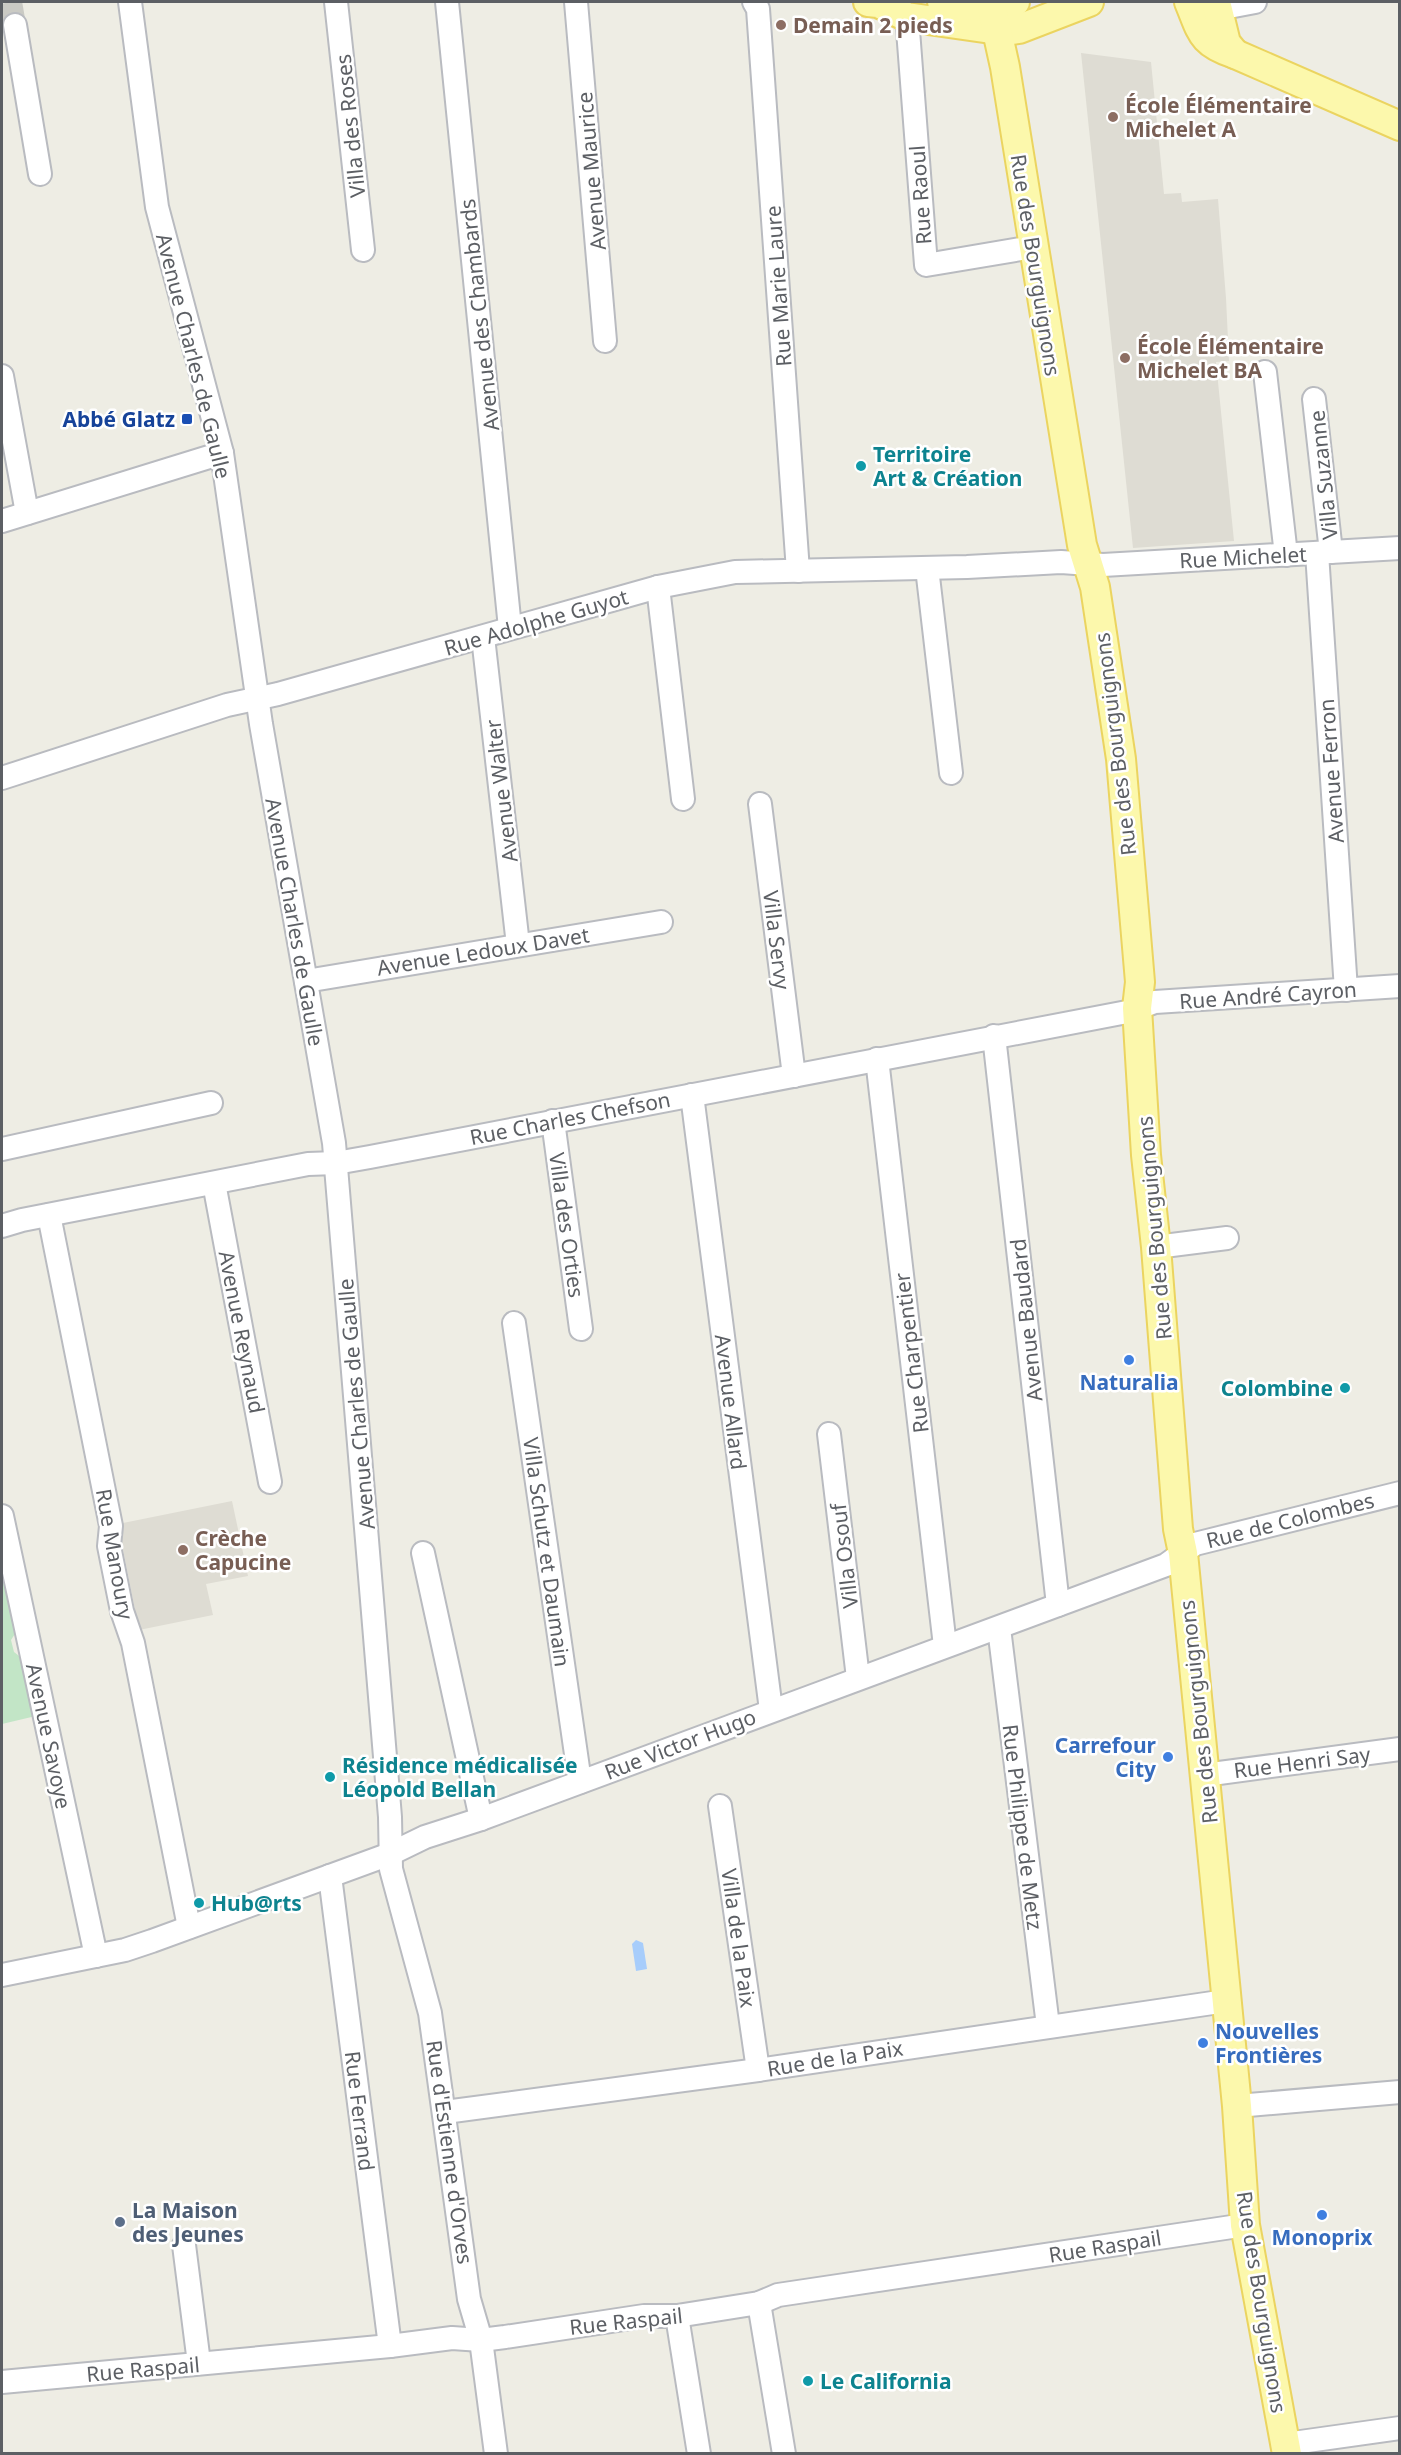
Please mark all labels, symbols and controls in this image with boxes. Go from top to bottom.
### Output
place label: Demain 2 pieds [793,11,953,39]
marker: Demain 2 pieds [774,18,788,32]
street label: Villa des Roses [329,53,371,199]
street label: Avenue Maurice [570,91,612,251]
place label: École Élémentaire Michelet A [1125,91,1312,143]
marker: École Élémentaire Michelet A [1106,110,1120,124]
street label: Rue Raoul [903,144,937,246]
street label: Rue des Bourguignons [1005,152,1067,378]
street label: Avenue des Chambards [453,198,505,432]
street label: Rue Marie Laure [758,205,798,367]
street label: Avenue Charles de Gaulle [150,231,238,481]
place label: École Élémentaire Michelet BA [1137,332,1324,384]
marker: École Élémentaire Michelet BA [1118,351,1132,365]
place label: Abbé Glatz [62,405,175,433]
street label: Villa Suzanne [1302,409,1344,541]
marker: Abbé Glatz [180,412,194,426]
place label: Territoire Art & Création [873,440,1022,492]
marker: Territoire Art & Création [854,459,868,473]
street label: Rue Michelet [1179,540,1308,574]
street label: Rue Adolphe Guyot [441,582,632,662]
street label: Rue des Bourguignons [1087,631,1143,857]
street label: Avenue Ferron [1312,698,1350,844]
street label: Avenue Walter [478,718,524,864]
street label: Avenue Charles de Gaulle [259,796,331,1048]
street label: Villa Servy [757,889,797,991]
street label: Avenue Ledoux Davet [375,920,591,982]
street label: Rue André Cayron [1178,975,1358,1015]
street label: Rue Charles Chefson [467,1085,673,1151]
street label: Rue des Bourguignons [1130,1115,1178,1341]
street label: Villa des Orties [543,1151,591,1299]
street label: Avenue Baudard [1004,1237,1048,1403]
street label: Avenue Reynaud [213,1248,271,1416]
street label: Rue Charpentier [887,1271,935,1435]
street label: Avenue Charles de Gaulle [331,1277,381,1531]
street label: Avenue Allard [709,1333,753,1471]
marker: Naturalia [1122,1353,1136,1367]
place label: Naturalia [1079,1368,1179,1396]
place label: Colombine [1221,1374,1333,1402]
marker: Colombine [1338,1381,1352,1395]
street label: Villa Schutz et Daumain [517,1435,577,1669]
street label: Rue Manoury [90,1486,140,1622]
street label: Rue de Colombes [1203,1486,1377,1554]
street label: Villa Osouf [823,1500,864,1610]
place label: Crèche Capucine [195,1524,291,1576]
marker: Crèche Capucine [176,1543,190,1557]
street label: Rue des Bourguignons [1172,1599,1224,1825]
street label: Avenue Savoye [20,1661,78,1811]
street label: Rue Victor Hugo [600,1702,760,1786]
street label: Rue Philippe de Metz [996,1723,1050,1932]
place label: Carrefour City [1055,1731,1157,1783]
street label: Rue Henri Say [1232,1740,1372,1784]
marker: Carrefour City [1161,1750,1175,1764]
place label: Résidence médicalisée Léopold Bellan [342,1751,578,1803]
marker: Résidence médicalisée Léopold Bellan [323,1770,337,1784]
street label: Villa de la Paix [715,1867,763,2009]
place label: Hub@rts [211,1889,302,1917]
marker: Hub@rts [192,1896,206,1910]
place label: Nouvelles Frontières [1215,2017,1322,2069]
street label: Rue de la Paix [765,2033,905,2083]
marker: Nouvelles Frontières [1196,2036,1210,2050]
street label: Rue d'Estienne d'Orves [420,2038,480,2266]
street label: Rue Ferrand [339,2049,381,2173]
street label: Rue des Bourguignons [1231,2189,1293,2415]
place label: La Maison des Jeunes [132,2196,244,2248]
marker: Monoprix [1315,2208,1329,2222]
marker: La Maison des Jeunes [113,2215,127,2229]
street label: Rue Raspail [1047,2223,1163,2269]
place label: Monoprix [1272,2223,1373,2251]
street label: Rue Raspail [568,2301,684,2341]
street label: Rue Raspail [85,2350,201,2388]
place label: Le California [820,2367,951,2395]
marker: Le California [801,2374,815,2388]

